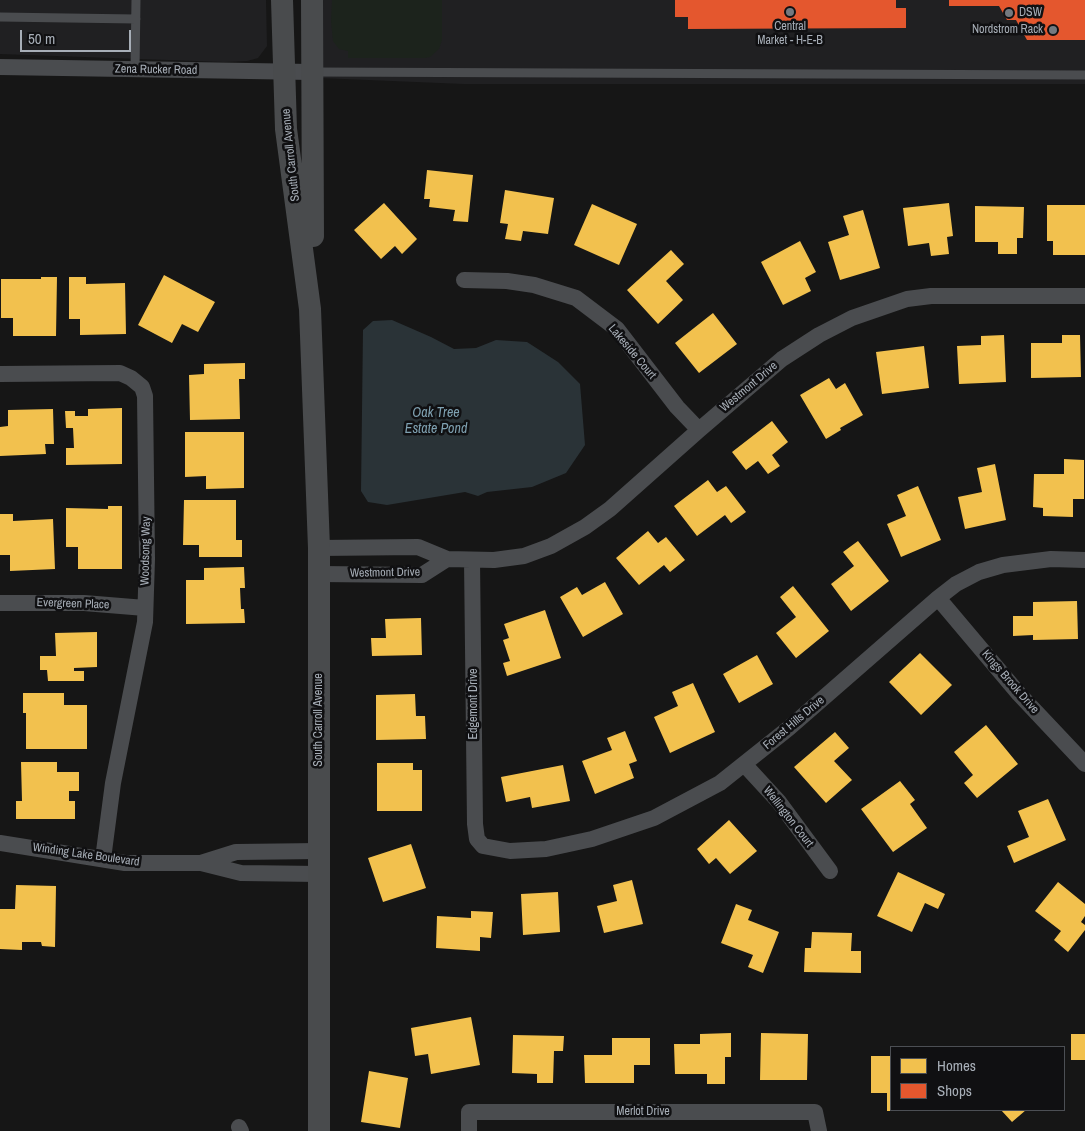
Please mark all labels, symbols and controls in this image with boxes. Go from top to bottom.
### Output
marker: Central Market - H-E-B [784,6,796,18]
place label: DSW [1019,6,1042,20]
marker: DSW [1003,7,1015,19]
scale bar [22,20,134,52]
place label: Central Market - H-E-B [757,20,823,48]
place label: Nordstrom Rack [972,23,1043,37]
marker: Nordstrom Rack [1047,24,1059,36]
text: 50 m [28,28,55,49]
street label: Zena Rucker Road [115,62,197,78]
street label: South Carroll Avenue [279,108,303,202]
street label: Lakeside Court [605,322,659,382]
street label: Westmont Drive [717,359,781,415]
water label: Oak Tree Estate Pond [405,405,467,438]
street label: Woodsong Way [138,516,154,586]
street label: Westmont Drive [350,565,420,581]
street label: Evergreen Place [36,596,110,612]
street label: Kings Brook Drive [978,647,1042,717]
street label: Edgemont Drive [467,668,481,740]
street label: South Carroll Avenue [312,673,326,767]
street label: Forest Hills Drive [760,693,828,753]
street label: Wellington Court [760,784,816,850]
street label: Winding Lake Boulevard [32,840,140,870]
legend [890,1046,1065,1111]
text: Homes [937,1055,976,1076]
text: Shops [937,1080,972,1101]
street label: Merlot Drive [616,1105,670,1119]

